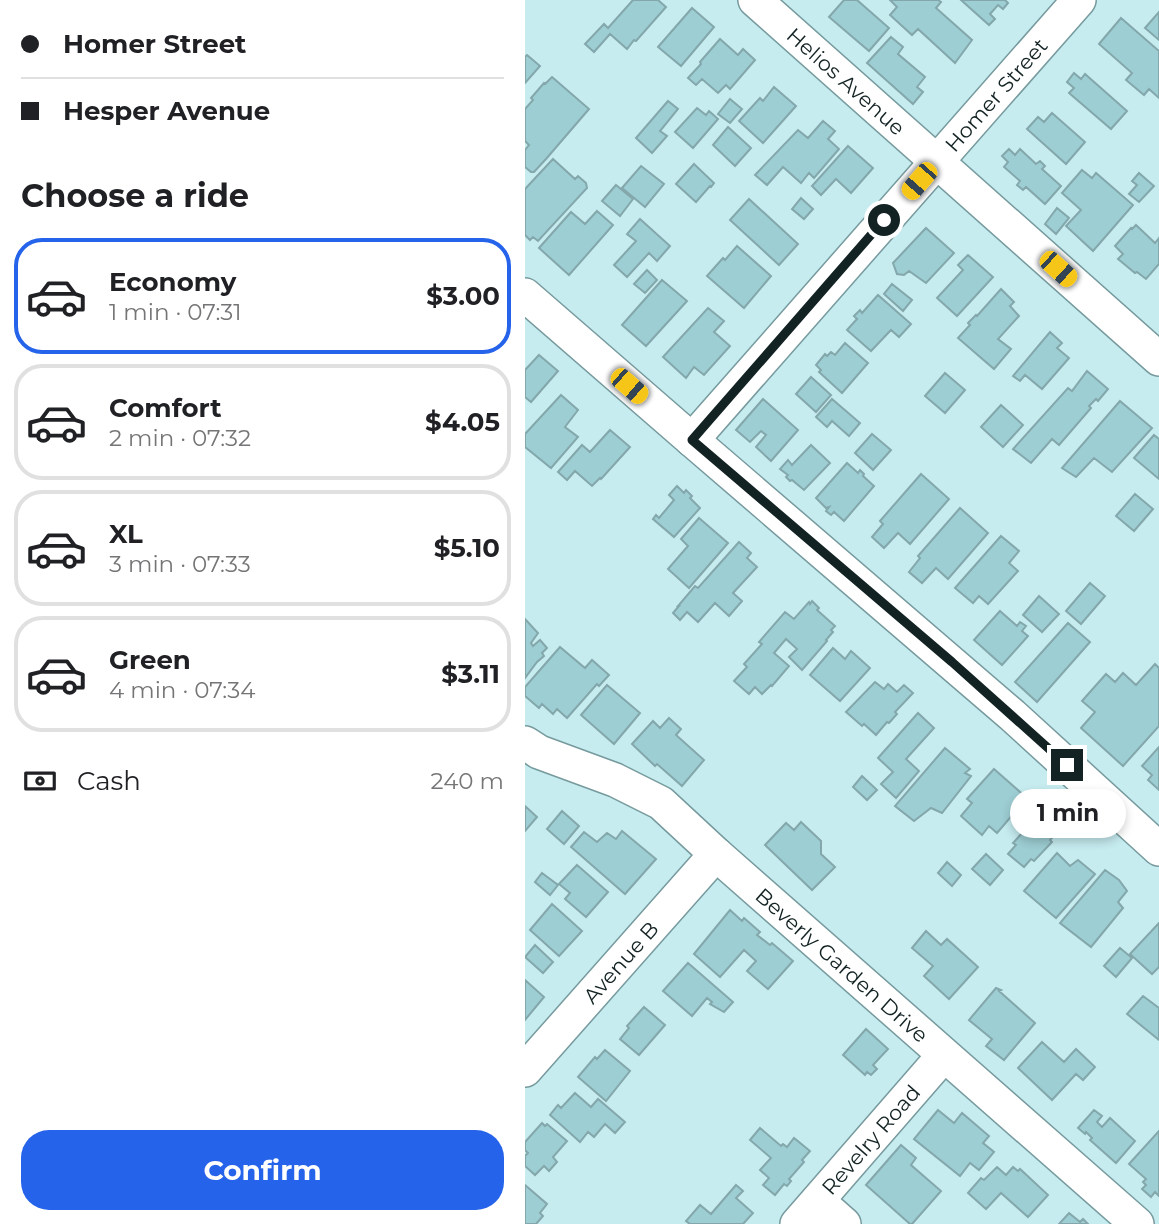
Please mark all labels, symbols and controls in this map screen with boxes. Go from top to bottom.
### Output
street label: Helios Avenue [782,22,910,140]
text: Homer Street [63,28,246,60]
street label: Homer Street [939,33,1052,156]
text: Hesper Avenue [63,95,270,127]
car [898,158,941,204]
text: Choose a ride [21,176,249,215]
route start [868,204,900,236]
car [1036,247,1081,291]
icon: car [25,265,88,328]
text: Economy [109,266,236,298]
text: $3.00 [426,280,500,312]
text: 1 min · 07:31 [109,298,242,326]
car [607,364,652,408]
icon: car [25,391,88,454]
text: Comfort [109,392,221,424]
text: $4.05 [425,406,500,438]
text: 2 min · 07:32 [109,424,251,452]
icon: car [25,517,88,580]
text: XL [109,518,143,550]
text: $5.10 [434,532,500,564]
text: 3 min · 07:33 [109,550,251,578]
icon: car [25,643,88,706]
text: Green [109,644,191,676]
text: $3.11 [441,658,500,690]
text: 4 min · 07:34 [109,676,255,704]
route end [1051,749,1083,781]
icon: cash [21,762,59,800]
text: Cash [77,765,141,797]
text: 240 m [431,767,504,795]
callout: 1 min [1009,790,1125,838]
text: 1 min [1037,799,1099,827]
street label: Beverly Garden Drive [751,882,934,1047]
street label: Avenue B [578,916,663,1008]
street label: Revelry Road [816,1080,925,1199]
button: Confirm [21,1130,504,1210]

